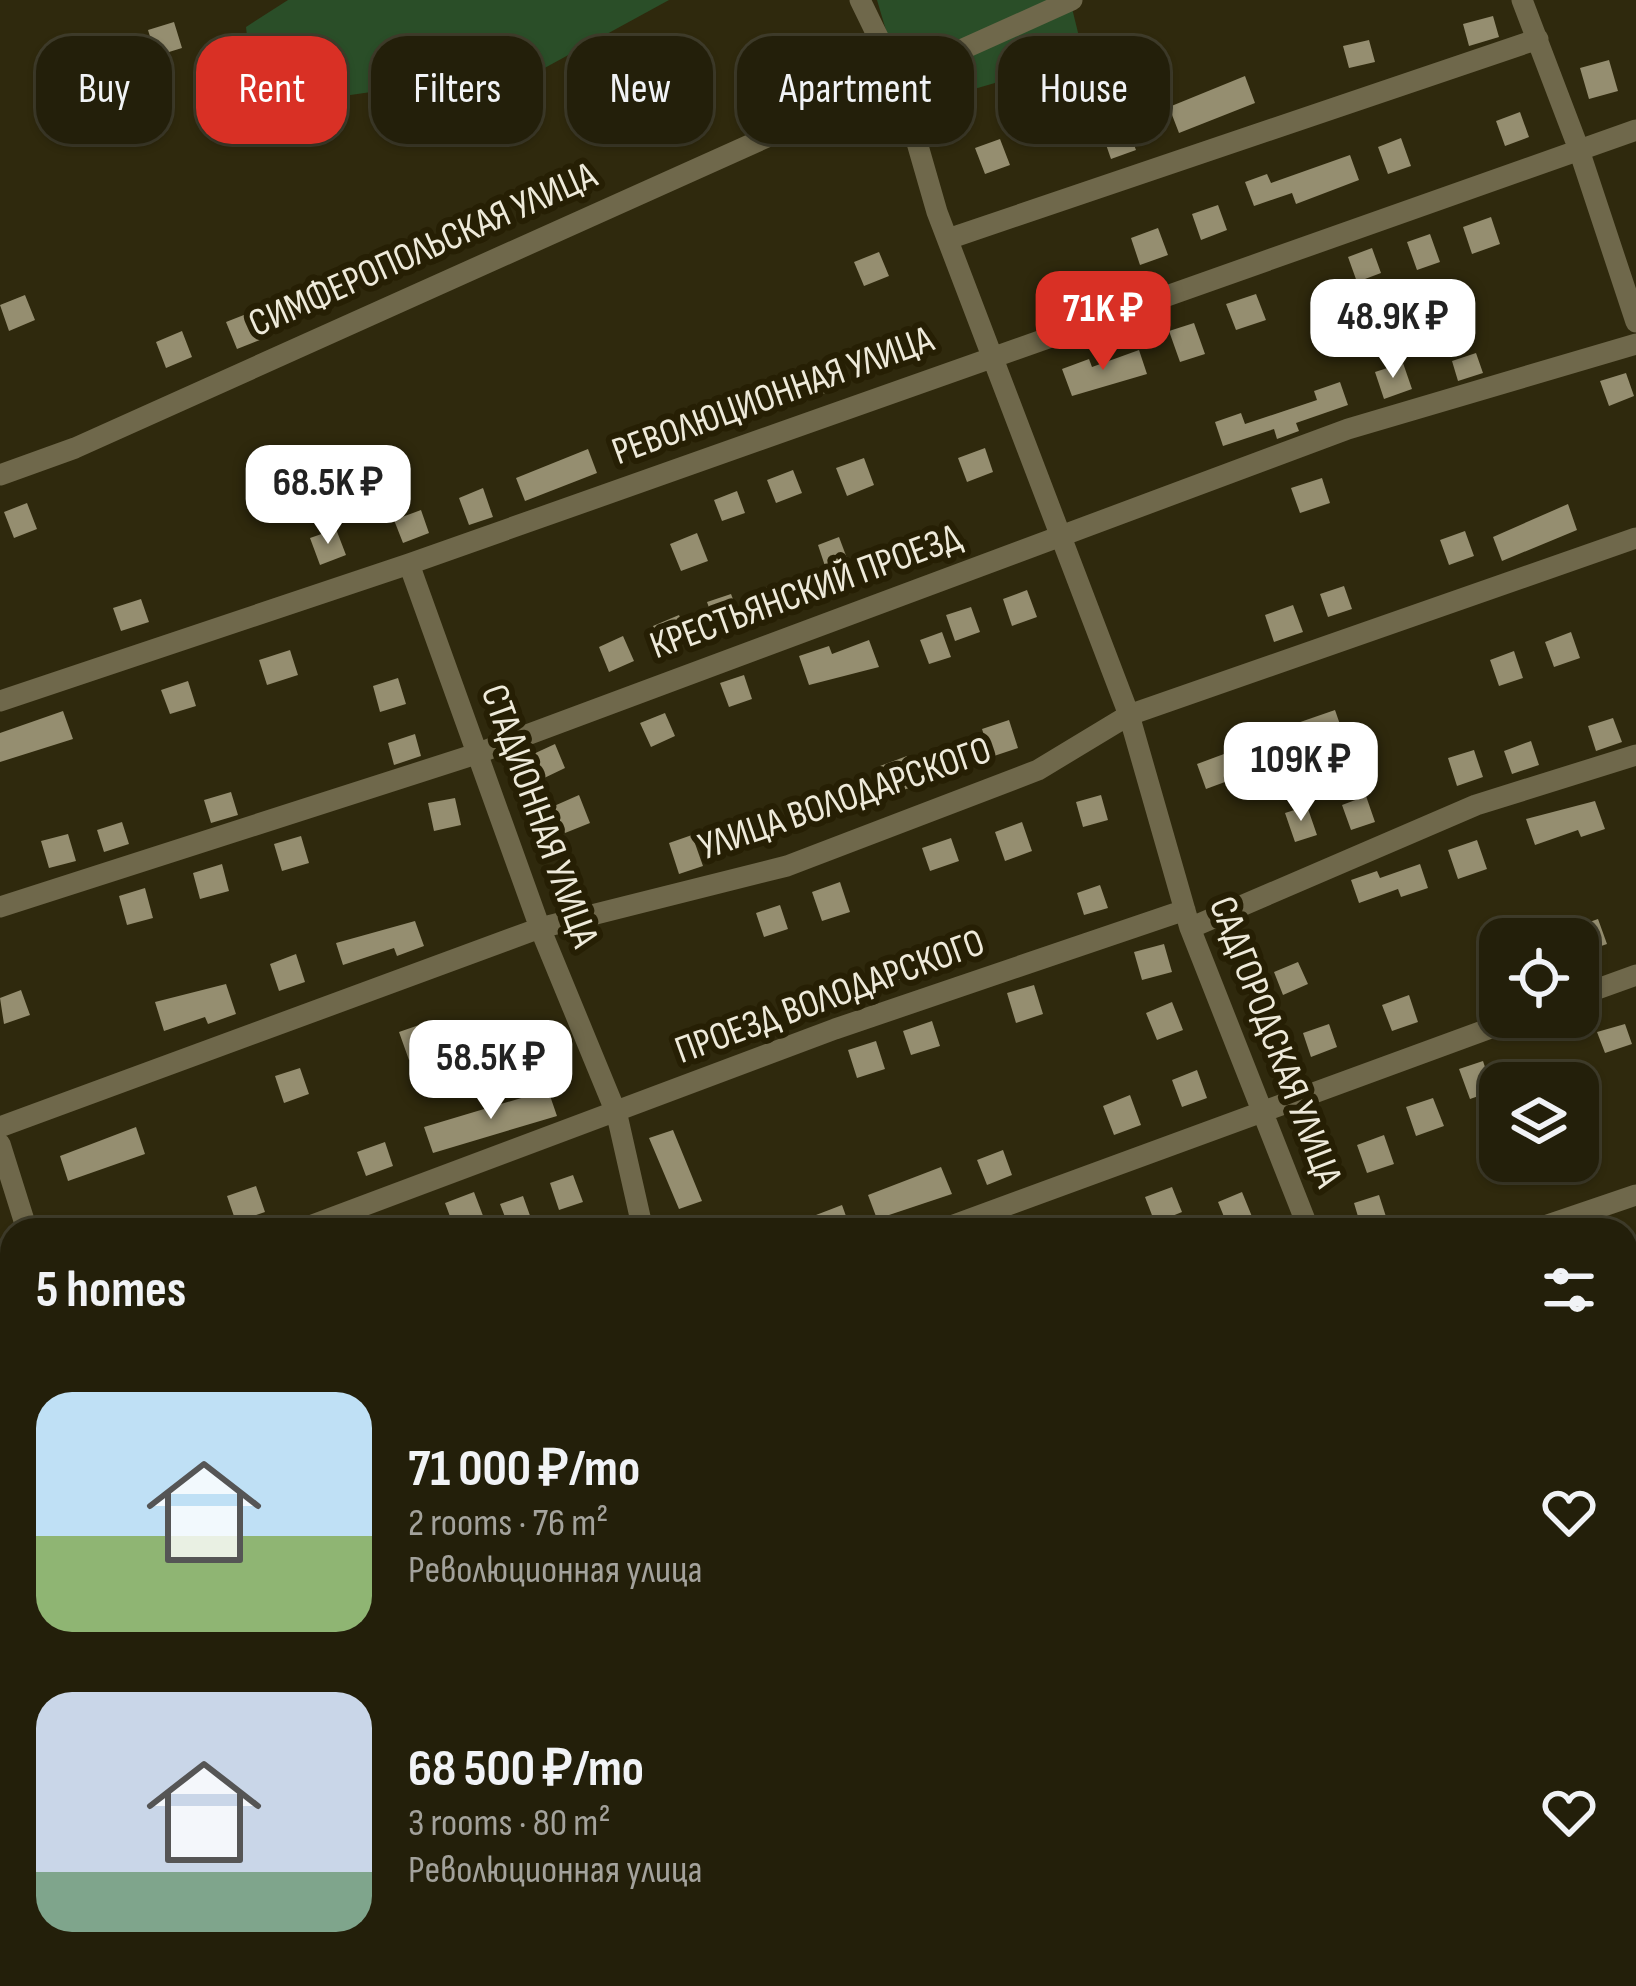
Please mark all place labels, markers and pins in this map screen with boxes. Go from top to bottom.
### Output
pin: 71K ₽ [1019,271,1187,373]
pin: 48.9K ₽ [1282,279,1504,381]
pin: 68.5K ₽ [217,445,439,547]
pin: 109K ₽ [1203,722,1399,824]
pin: 58.5K ₽ [380,1020,602,1122]

